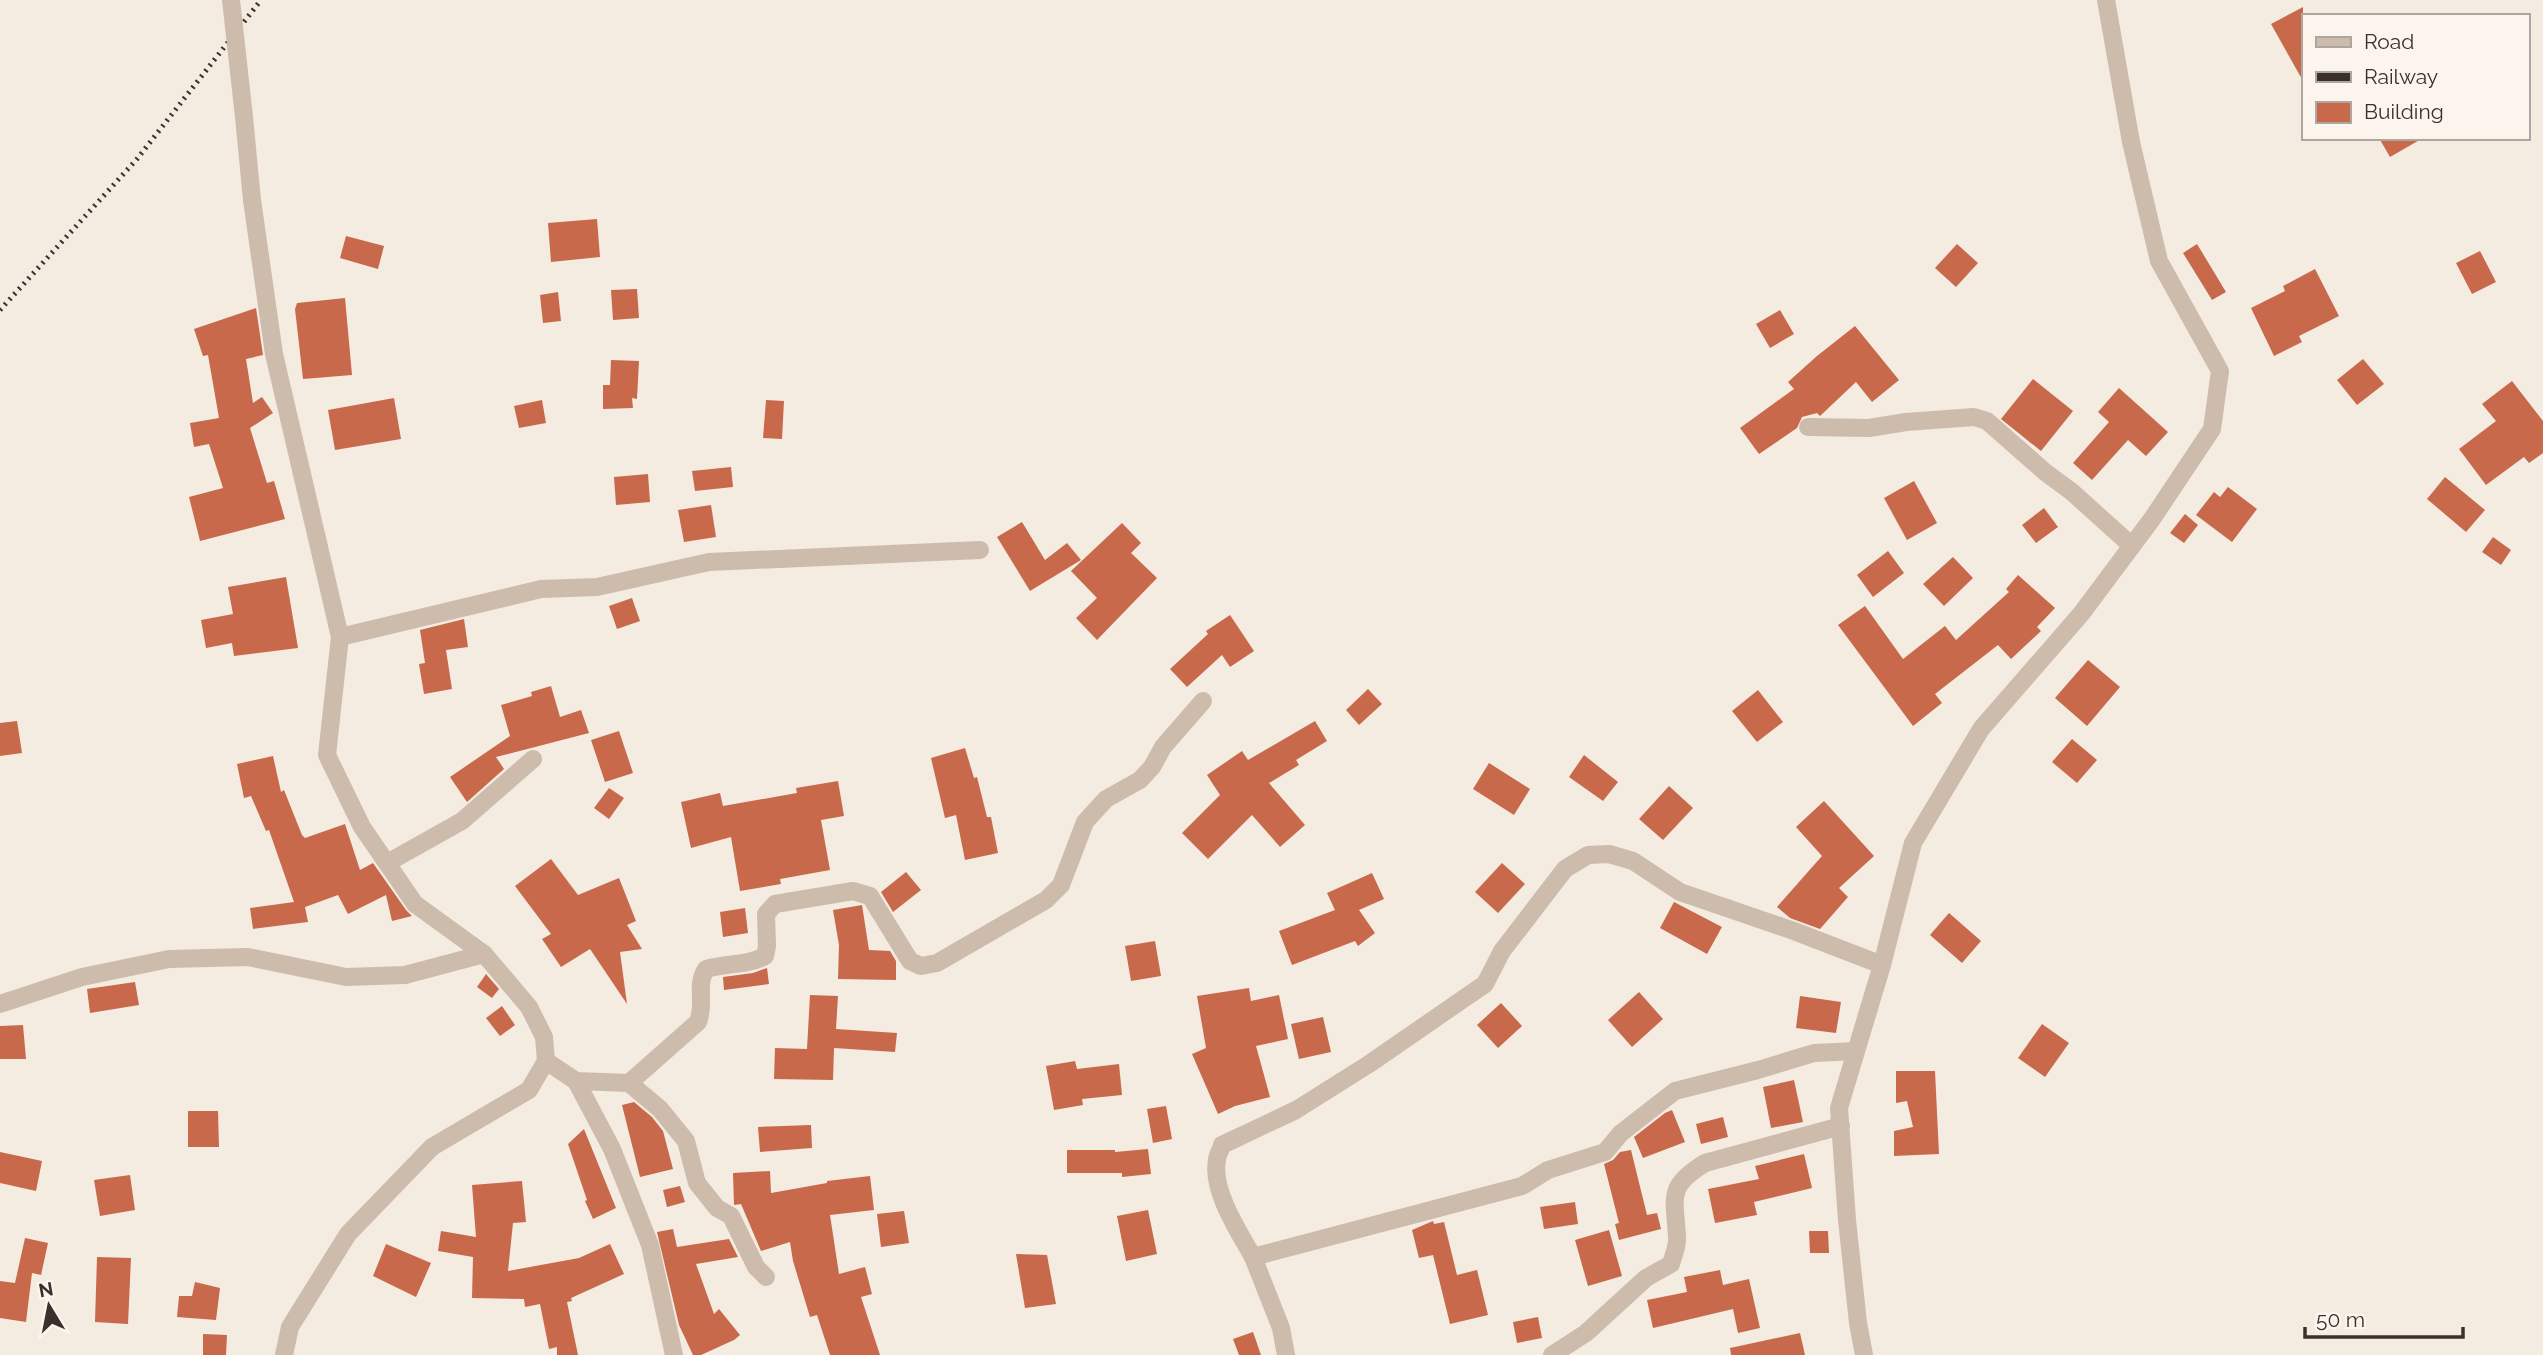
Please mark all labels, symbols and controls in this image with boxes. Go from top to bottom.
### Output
legend [2302,14,2529,140]
text: Road [2364,29,2414,54]
text: Railway [2364,64,2438,89]
text: Building [2364,99,2444,124]
north arrow [14,1271,84,1341]
text: N [37,1277,55,1301]
scale bar [2305,1296,2462,1340]
text: 50 m [2316,1307,2365,1332]

